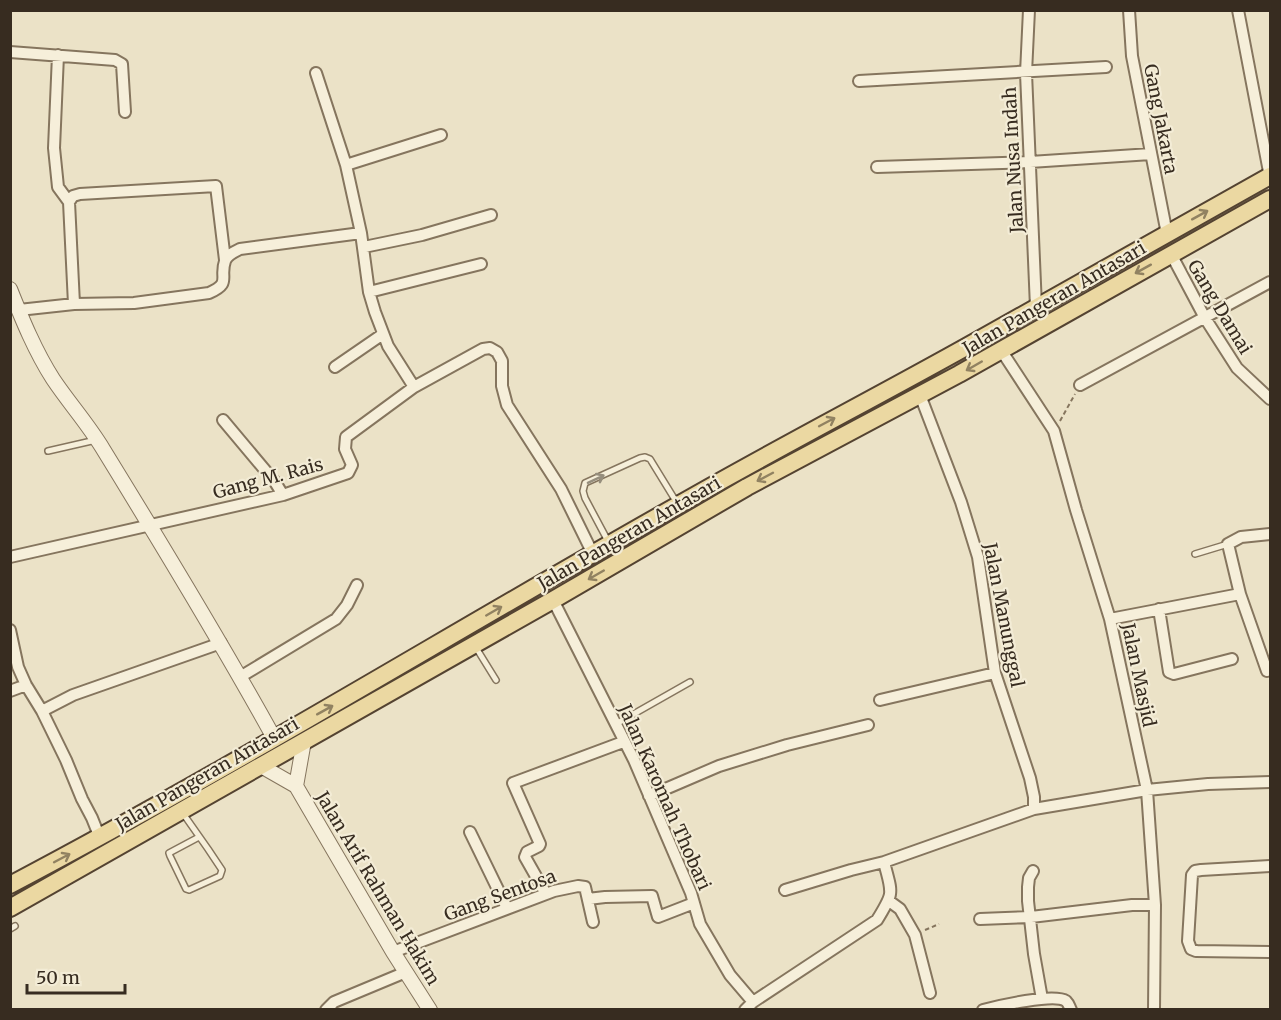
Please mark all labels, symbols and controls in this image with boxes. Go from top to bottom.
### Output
street label: Gang Jakarta [1139,62,1183,176]
street label: Jalan Nusa Indah [998,86,1028,235]
one-way arrow [1191,209,1208,221]
street label: Jalan Pangeran Antasari [957,236,1150,360]
street label: Gang Damai [1183,256,1257,359]
one-way arrow [1135,264,1152,276]
one-way arrow [966,360,983,372]
one-way arrow [818,416,836,427]
street label: Gang M. Rais [210,452,326,504]
street label: Jalan Pangeran Antasari [532,471,725,595]
one-way arrow [586,472,604,484]
one-way arrow [756,472,774,483]
street label: Jalan Manunggal [979,540,1029,690]
one-way arrow [588,569,605,581]
one-way arrow [485,605,502,617]
street label: Jalan Masjid [1117,620,1161,729]
street label: Jalan Karomah Thobari [613,700,716,894]
one-way arrow [316,703,333,715]
street label: Jalan Pangeran Antasari [110,712,303,836]
street label: Jalan Arif Rahman Hakim [310,786,445,989]
one-way arrow [53,852,71,863]
street label: Gang Sentosa [441,864,559,926]
scale bar [27,957,124,995]
text: 50 m [36,966,80,989]

